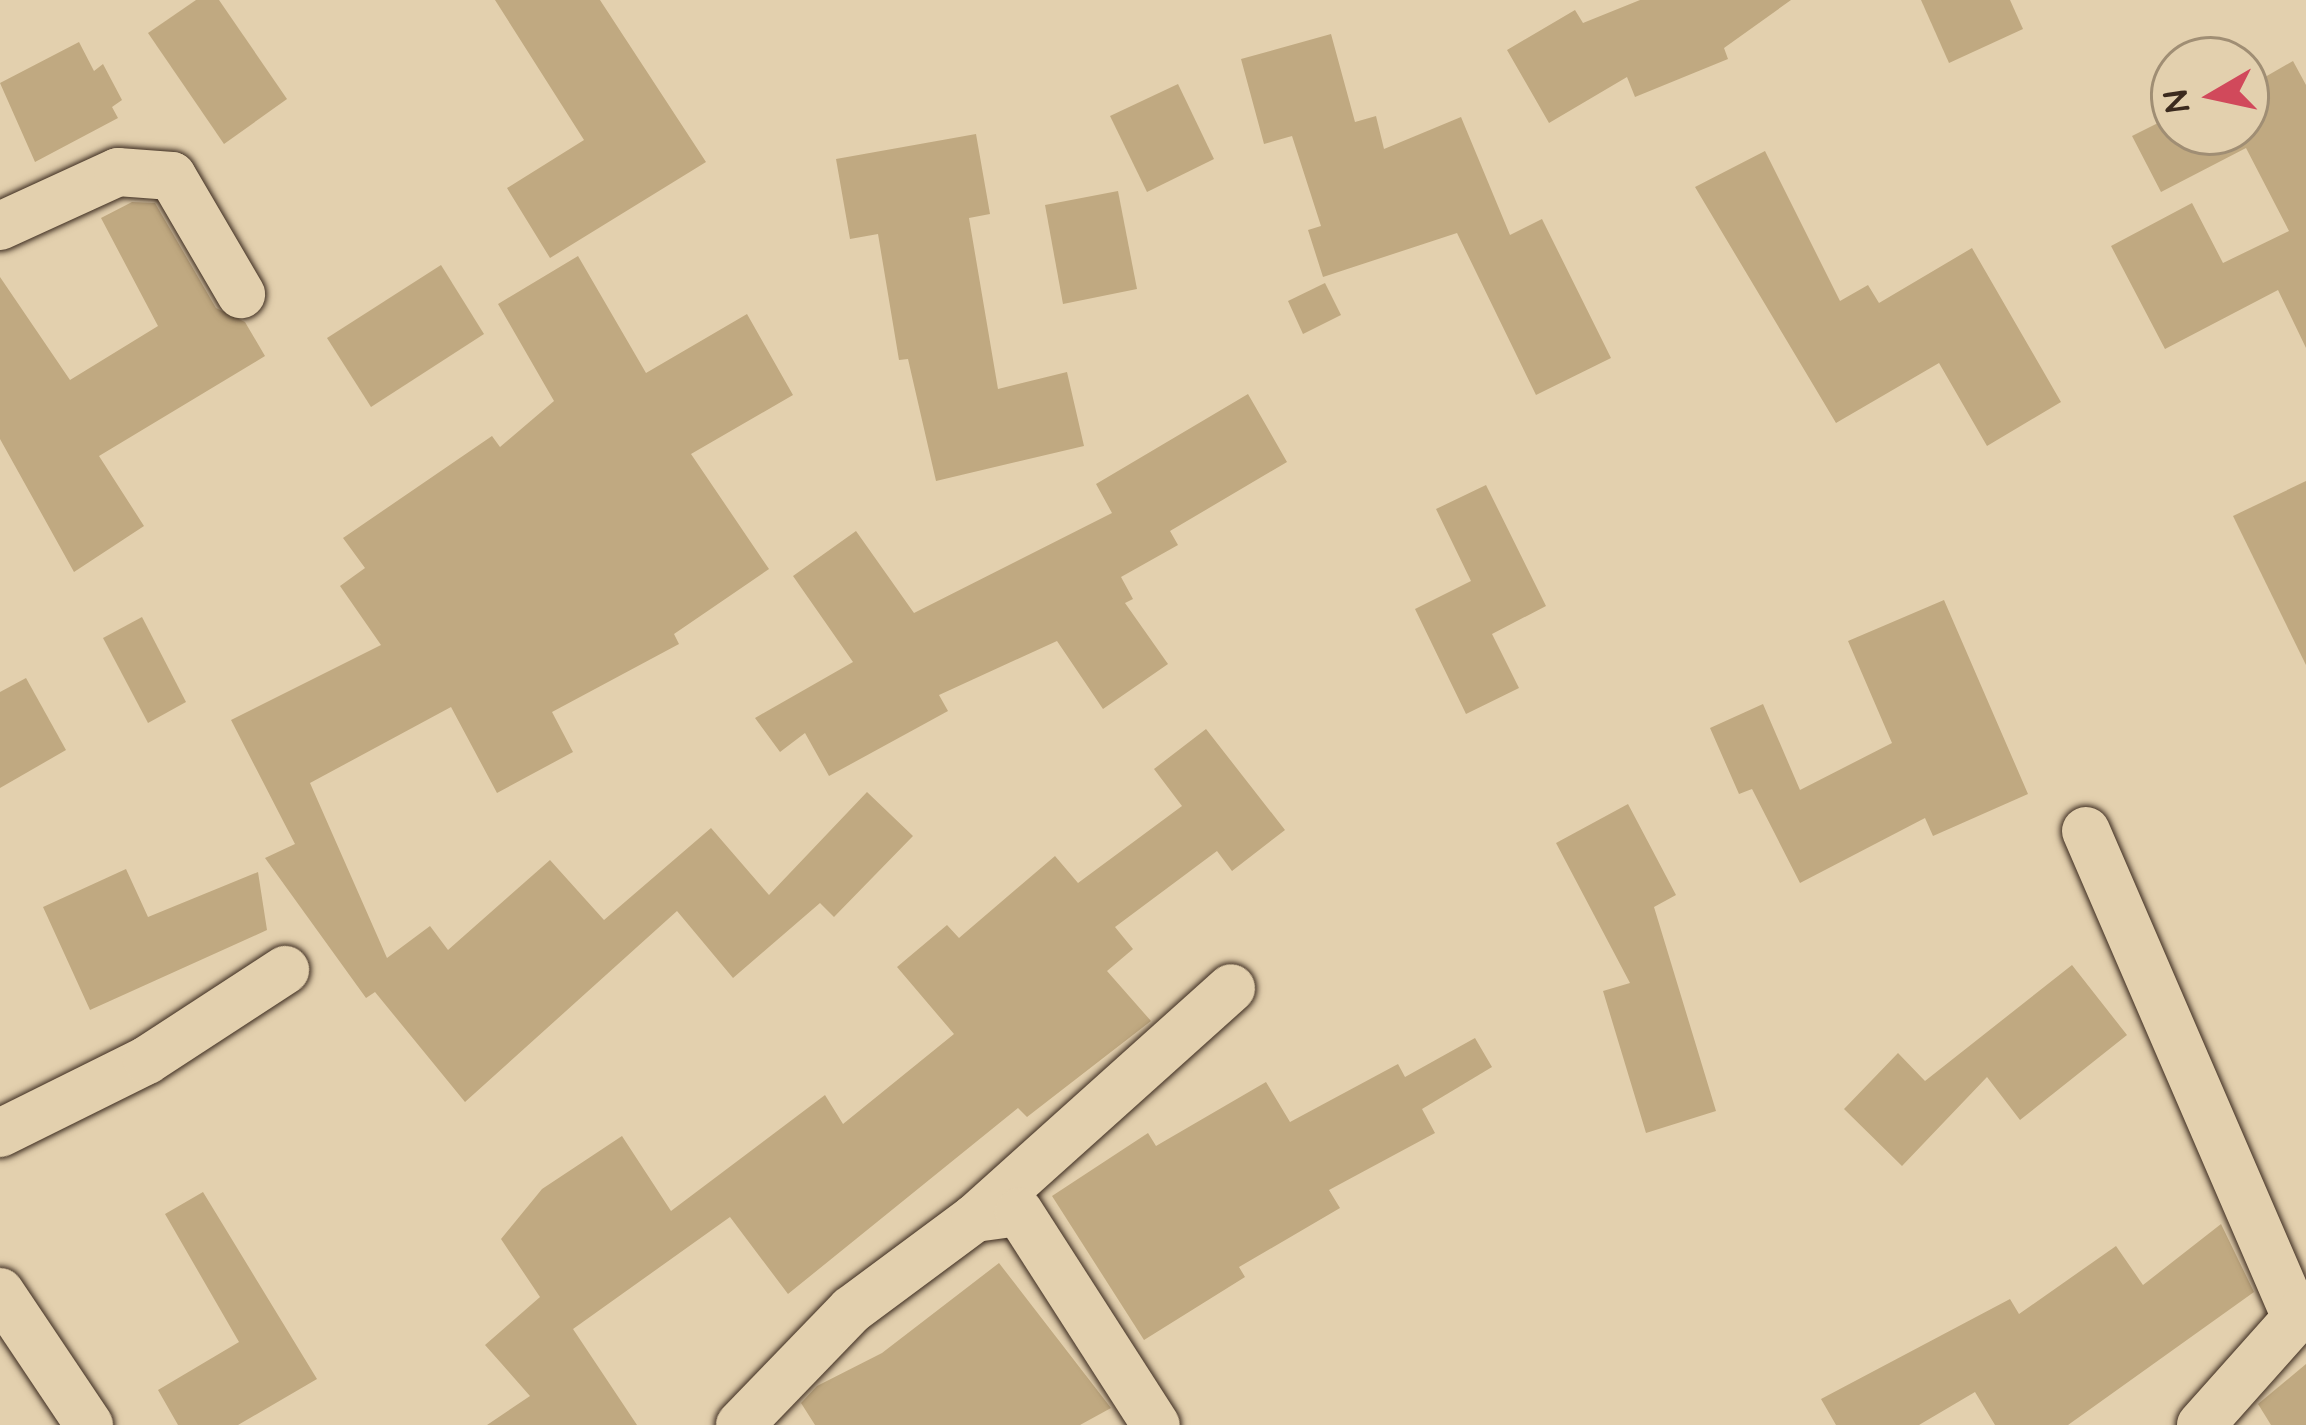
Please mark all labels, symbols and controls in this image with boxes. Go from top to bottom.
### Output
north arrow [2150,36,2270,156]
text: N [2153,87,2202,115]

